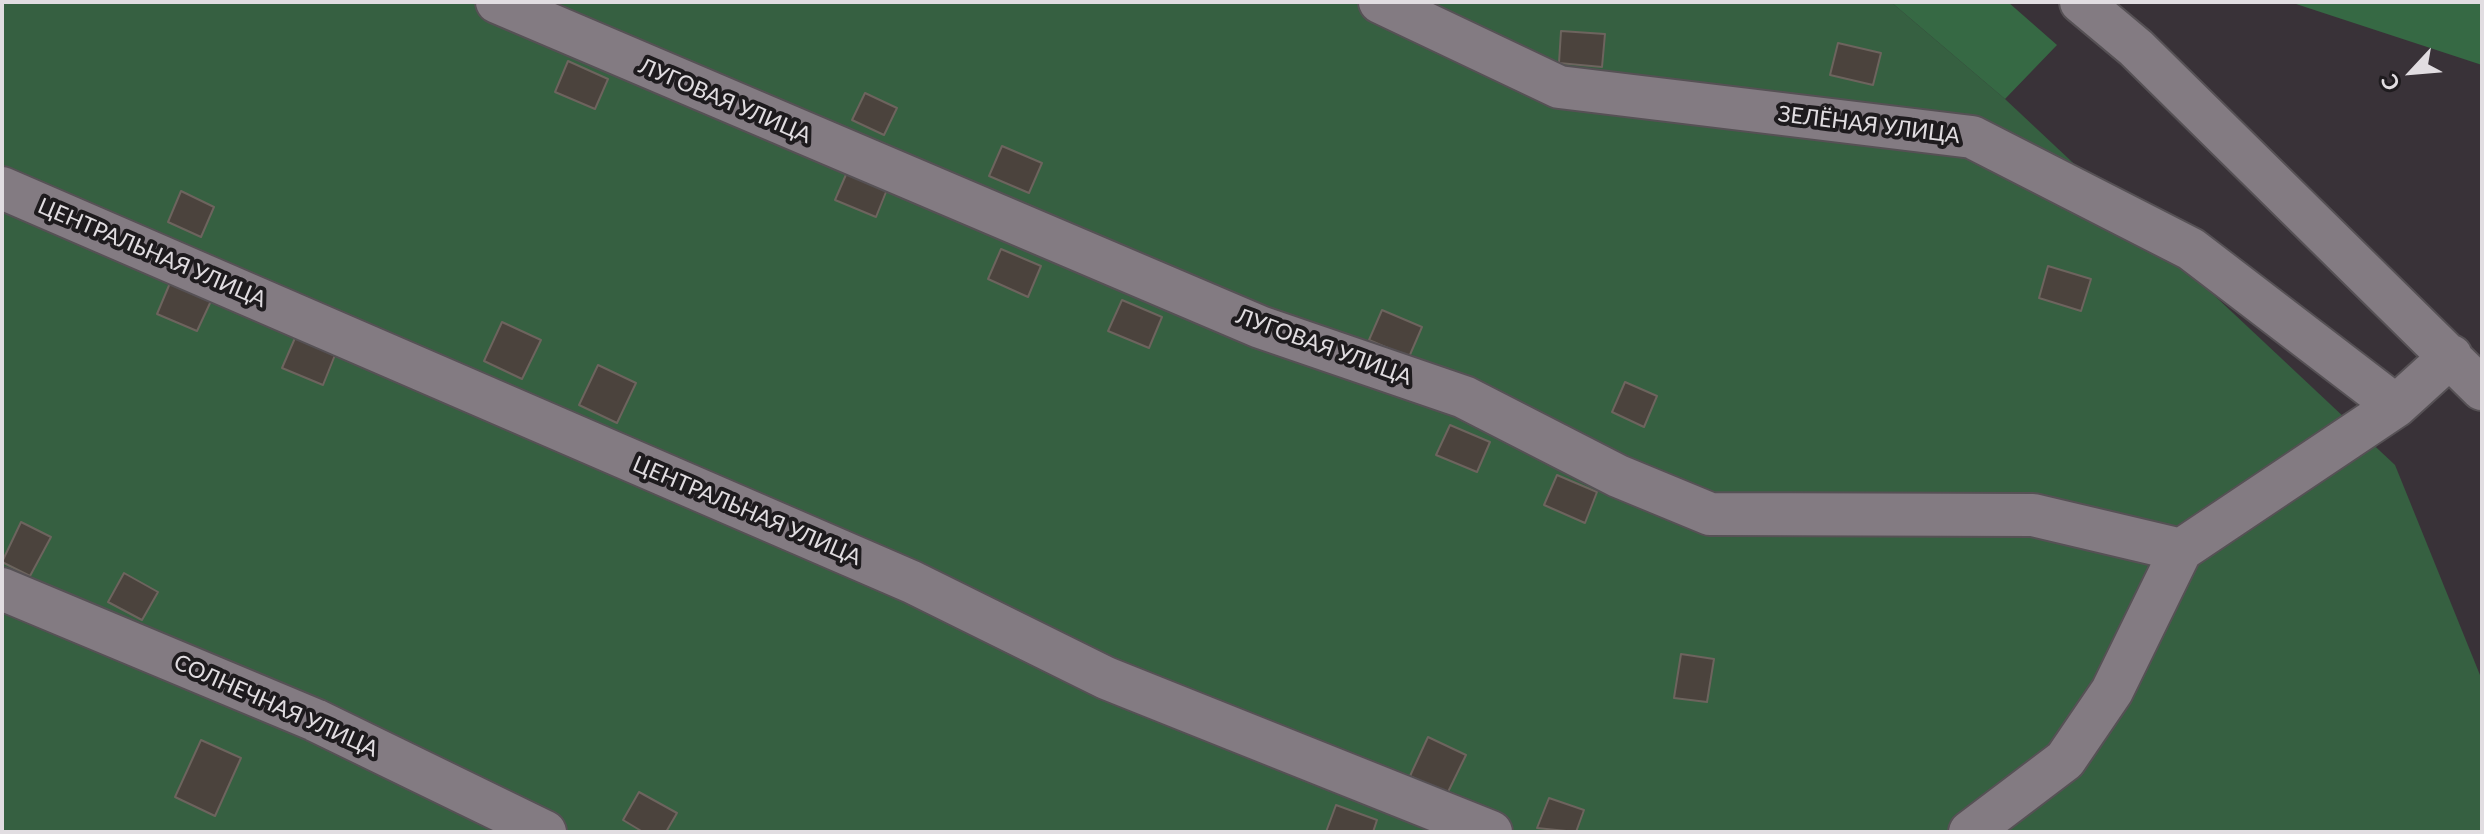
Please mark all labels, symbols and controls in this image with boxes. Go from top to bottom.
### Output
north arrow [2372,32,2452,112]
street label: ЛУГОВАЯ УЛИЦА [635,53,815,149]
text: С [2375,70,2405,95]
street label: ЗЕЛЁНАЯ УЛИЦА [1776,101,1962,149]
street label: ЦЕНТРАЛЬНАЯ УЛИЦА [34,193,270,313]
street label: ЛУГОВАЯ УЛИЦА [1233,303,1415,391]
street label: ЦЕНТРАЛЬНАЯ УЛИЦА [629,451,865,571]
street label: СОЛНЕЧНАЯ УЛИЦА [170,649,382,763]

